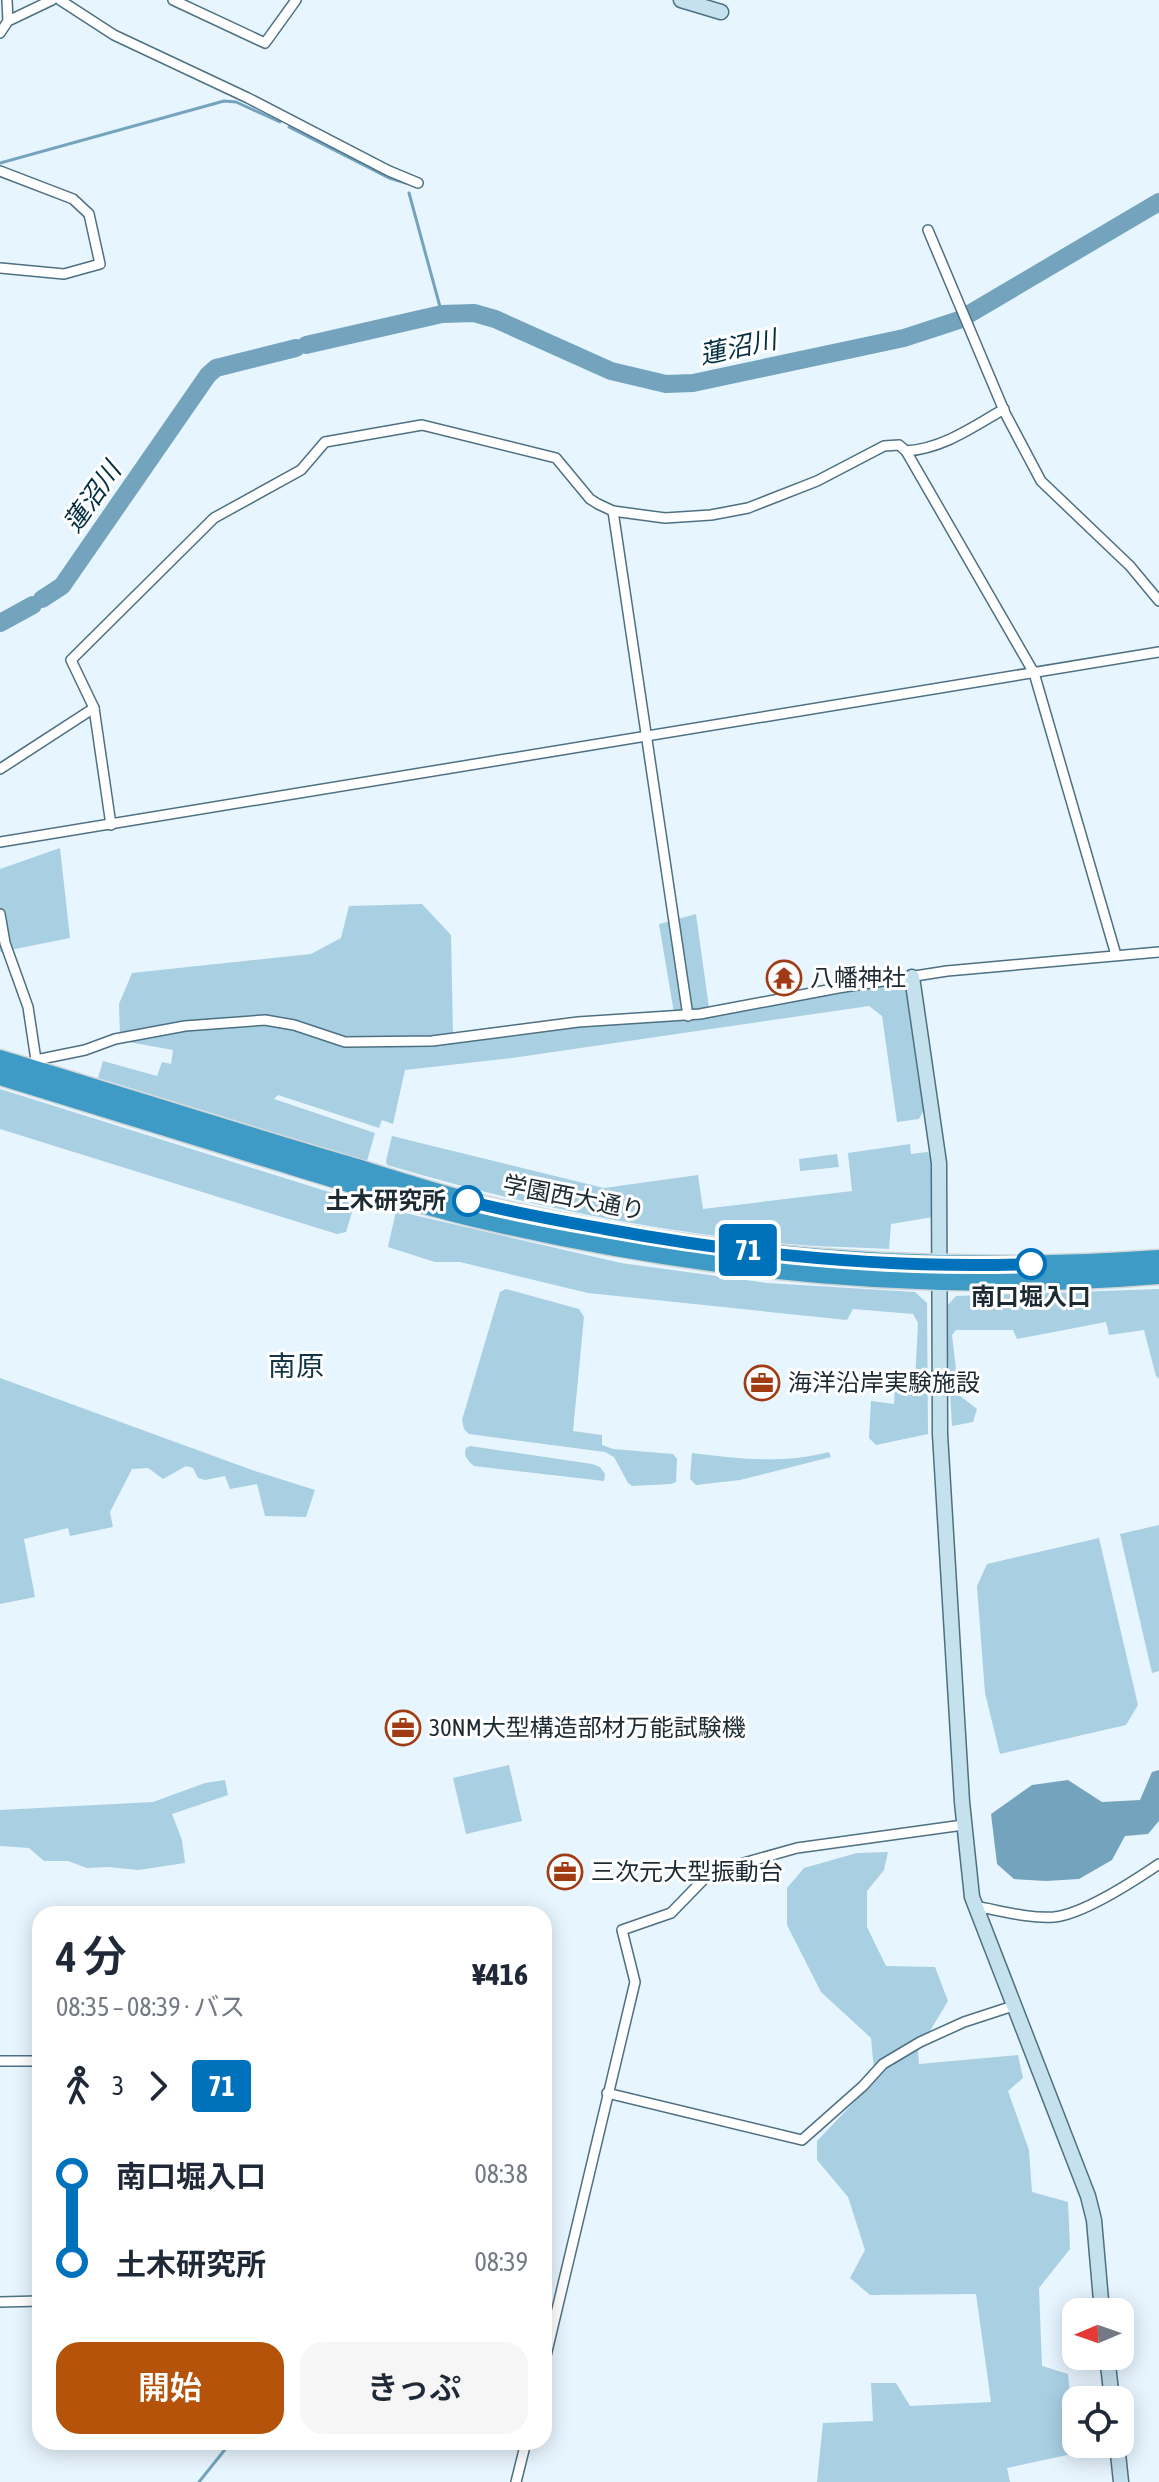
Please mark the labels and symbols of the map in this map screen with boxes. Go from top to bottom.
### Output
water label: 蓮沼川 [697,324,782,370]
water label: 蓮沼川 [57,454,128,538]
temple icon: 八幡神社 [765,959,803,997]
place label: 八幡神社 [810,964,906,991]
street label: 学園西大通り [501,1171,647,1224]
marker: 土木研究所 [453,1186,483,1216]
place label: 土木研究所 [326,1187,446,1214]
line badge: 71 [712,1224,784,1276]
marker: 南口堀入口 [1016,1249,1046,1279]
place label: 南口堀入口 [971,1283,1091,1310]
district label: 南原 [268,1350,324,1382]
office icon: 海洋沿岸実験施設 [743,1364,781,1402]
place label: 海洋沿岸実験施設 [788,1369,980,1396]
office icon: 30NM大型構造部材万能試験機 [384,1709,422,1747]
place label: 30NM大型構造部材万能試験機 [429,1714,746,1741]
office icon: 三次元大型振動台 [546,1853,584,1891]
place label: 三次元大型振動台 [591,1858,783,1885]
north arrow [1062,2298,1134,2370]

